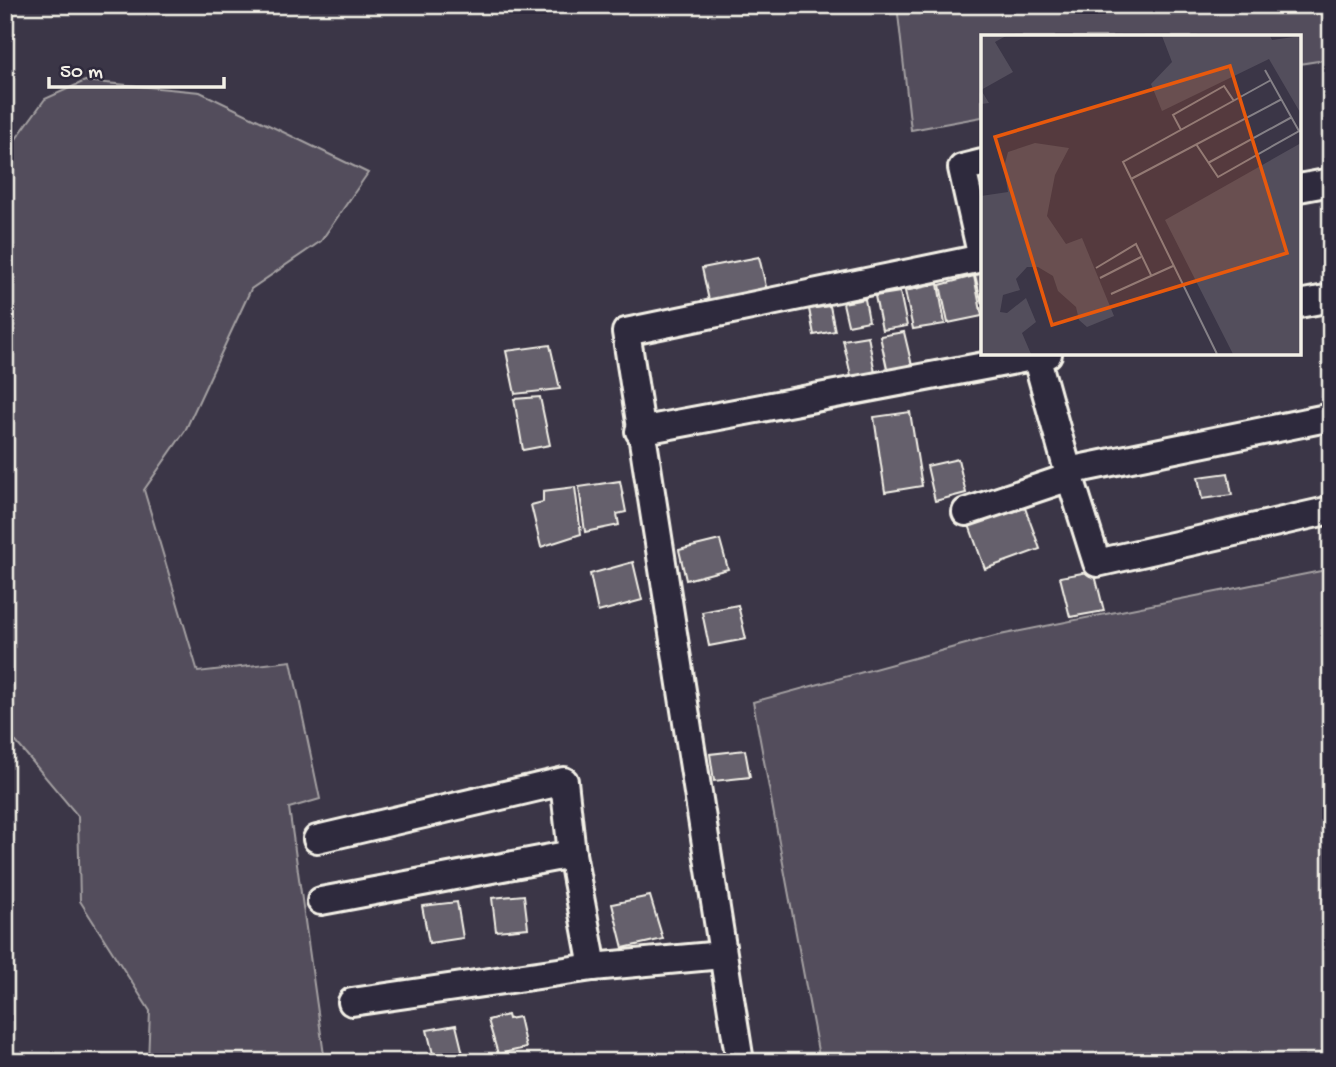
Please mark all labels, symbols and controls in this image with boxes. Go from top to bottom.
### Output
inset map [981,35,1301,355]
scale bar [49,46,224,90]
text: 50 m [60,61,103,86]

